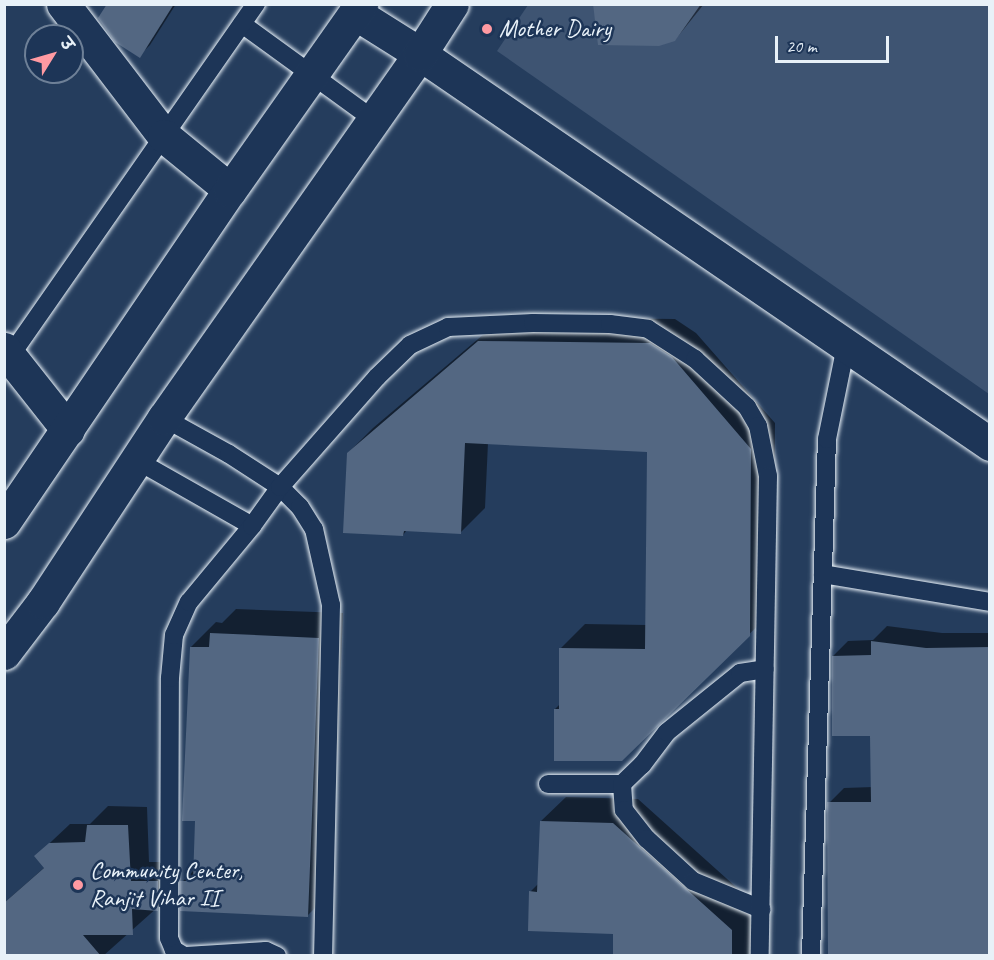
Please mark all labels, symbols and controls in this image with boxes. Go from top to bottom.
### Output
place label: Mother Dairy [499,15,612,43]
marker: Mother Dairy [480,22,494,36]
north arrow [24,24,84,84]
scale bar [778,24,892,62]
text: उ [56,34,78,55]
text: 20 m [786,35,817,57]
place label: Community Center, Ranjit Vihar II [90,857,243,913]
marker: Community Center, Ranjit Vihar II [71,878,85,892]

